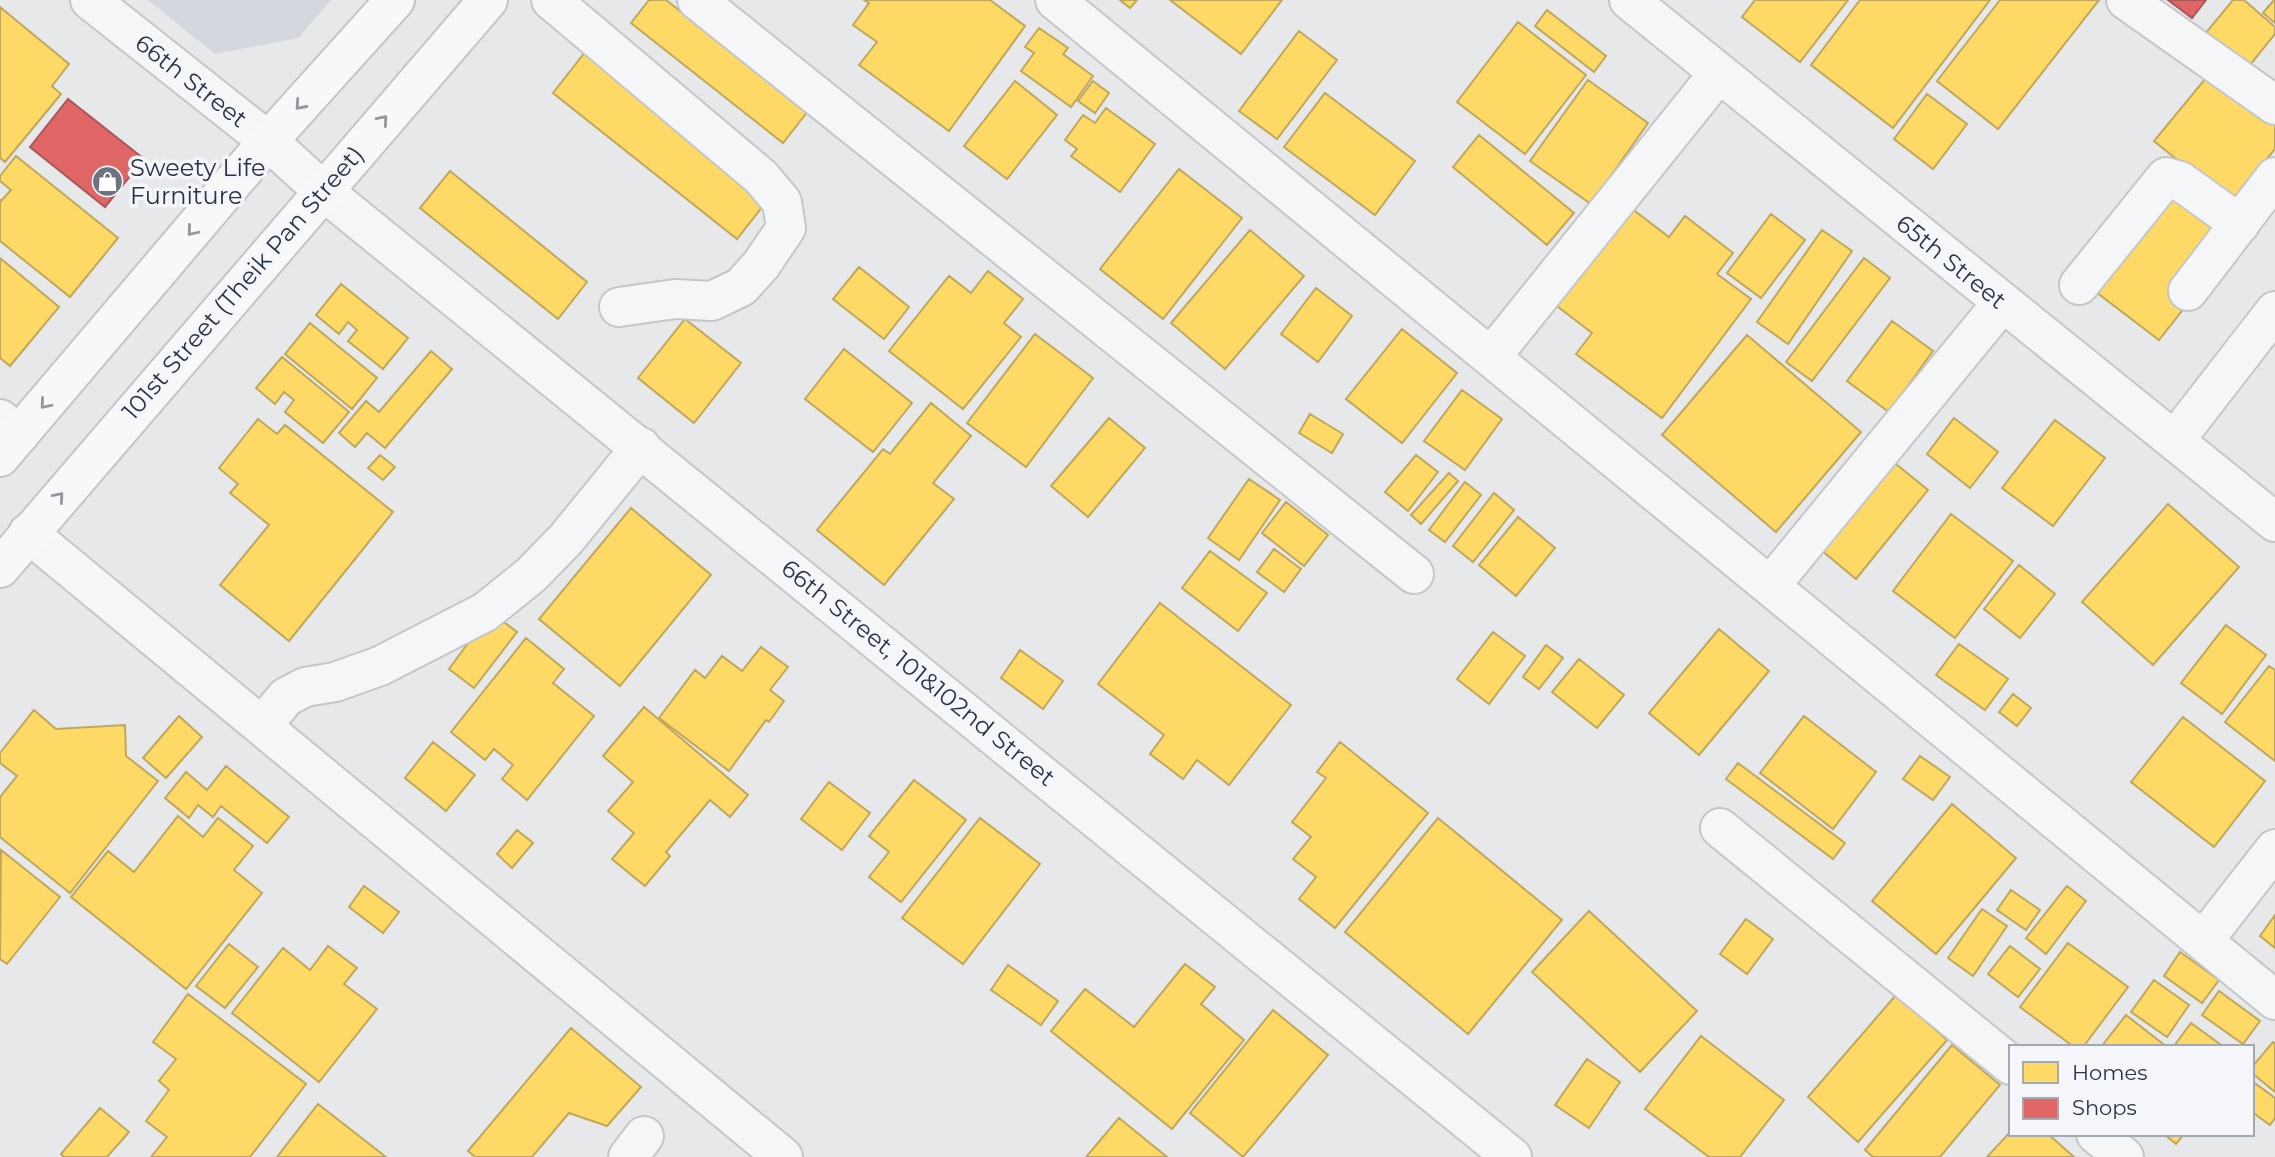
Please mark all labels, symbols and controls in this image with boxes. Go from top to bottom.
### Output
street label: 66th Street [130,28,253,133]
one-way arrow [296,97,309,110]
one-way arrow [375,115,387,128]
street label: 101st Street (Theik Pan Street) [116,140,369,425]
place label: Sweety Life Furniture [130,153,265,210]
shop icon: Sweety Life Furniture [90,165,124,199]
street label: 65th Street [1891,208,2012,315]
one-way arrow [188,222,200,235]
one-way arrow [41,396,53,409]
one-way arrow [51,492,63,505]
street label: 66th Street, 101&102nd Street [776,553,1061,792]
legend [2009,1045,2254,1136]
text: Homes [2072,1060,2147,1085]
text: Shops [2072,1095,2137,1120]

